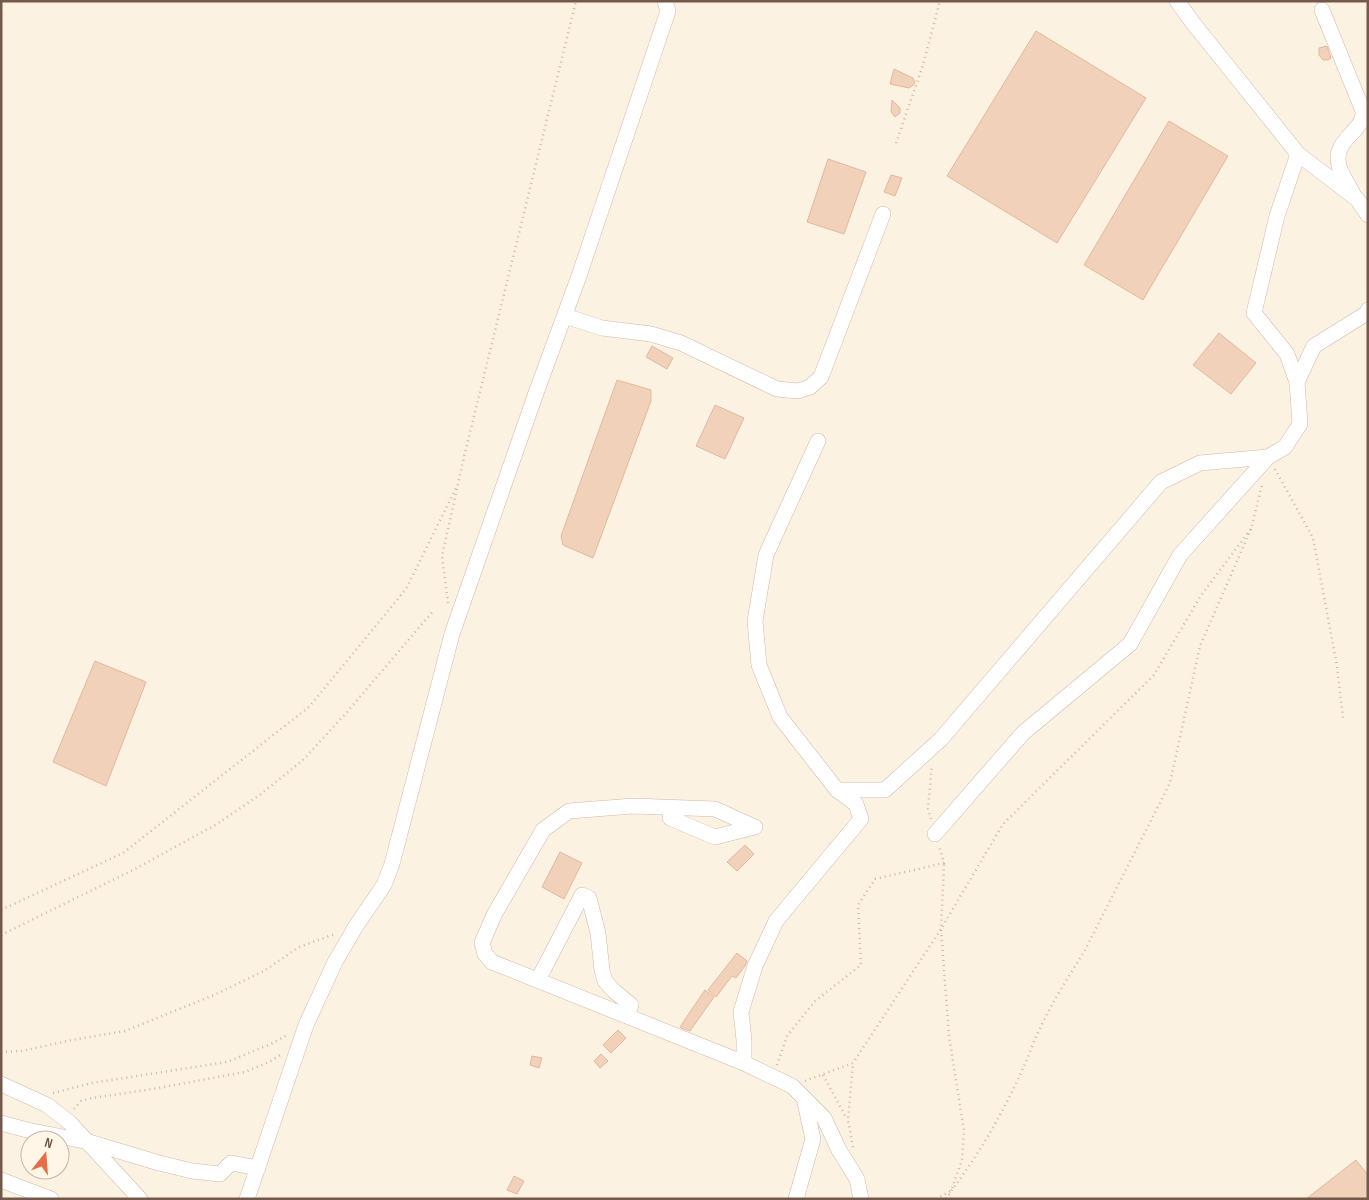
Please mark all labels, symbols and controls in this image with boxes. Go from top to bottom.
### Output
north arrow [20,1130,70,1180]
text: N [43,1134,55,1152]

